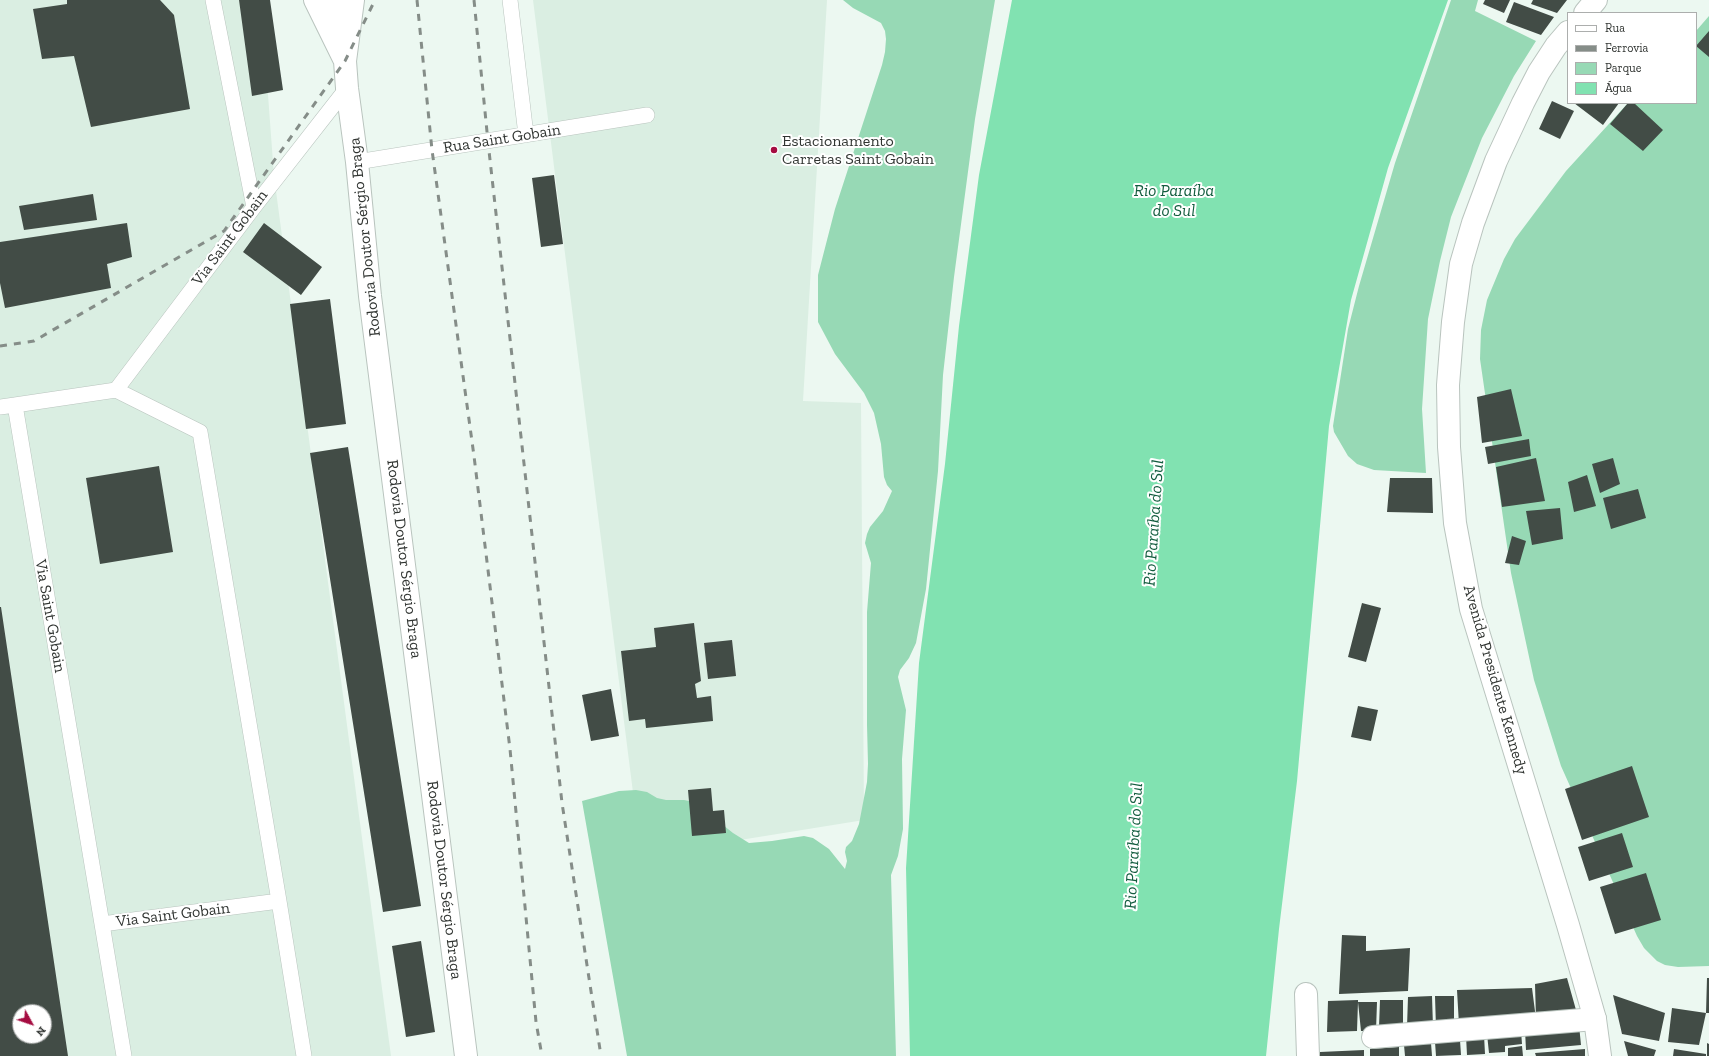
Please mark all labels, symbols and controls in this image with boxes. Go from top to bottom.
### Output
legend [1567,12,1697,104]
text: Rua [1605,21,1625,35]
text: Ferrovia [1605,41,1648,55]
text: Parque [1605,61,1641,75]
text: Água [1605,81,1632,95]
street label: Rua Saint Gobain [442,120,562,158]
place label: Estacionamento Carretas Saint Gobain [782,131,934,169]
street label: Rodovia Doutor Sérgio Braga [345,137,385,337]
marker: Estacionamento Carretas Saint Gobain [769,145,779,155]
water label: Rio Paraíba do Sul [1134,181,1214,221]
street label: Via Saint Gobain [188,186,272,290]
street label: Rodovia Doutor Sérgio Braga [382,459,426,659]
water label: Rio Paraíba do Sul [1139,459,1169,587]
street label: Via Saint Gobain [31,558,69,674]
street label: Avenida Presidente Kennedy [1459,583,1531,777]
street label: Rodovia Doutor Sérgio Braga [422,780,466,980]
water label: Rio Paraíba do Sul [1121,782,1147,910]
street label: Via Saint Gobain [115,898,231,932]
north arrow [12,1004,52,1044]
text: N [33,1024,48,1039]

